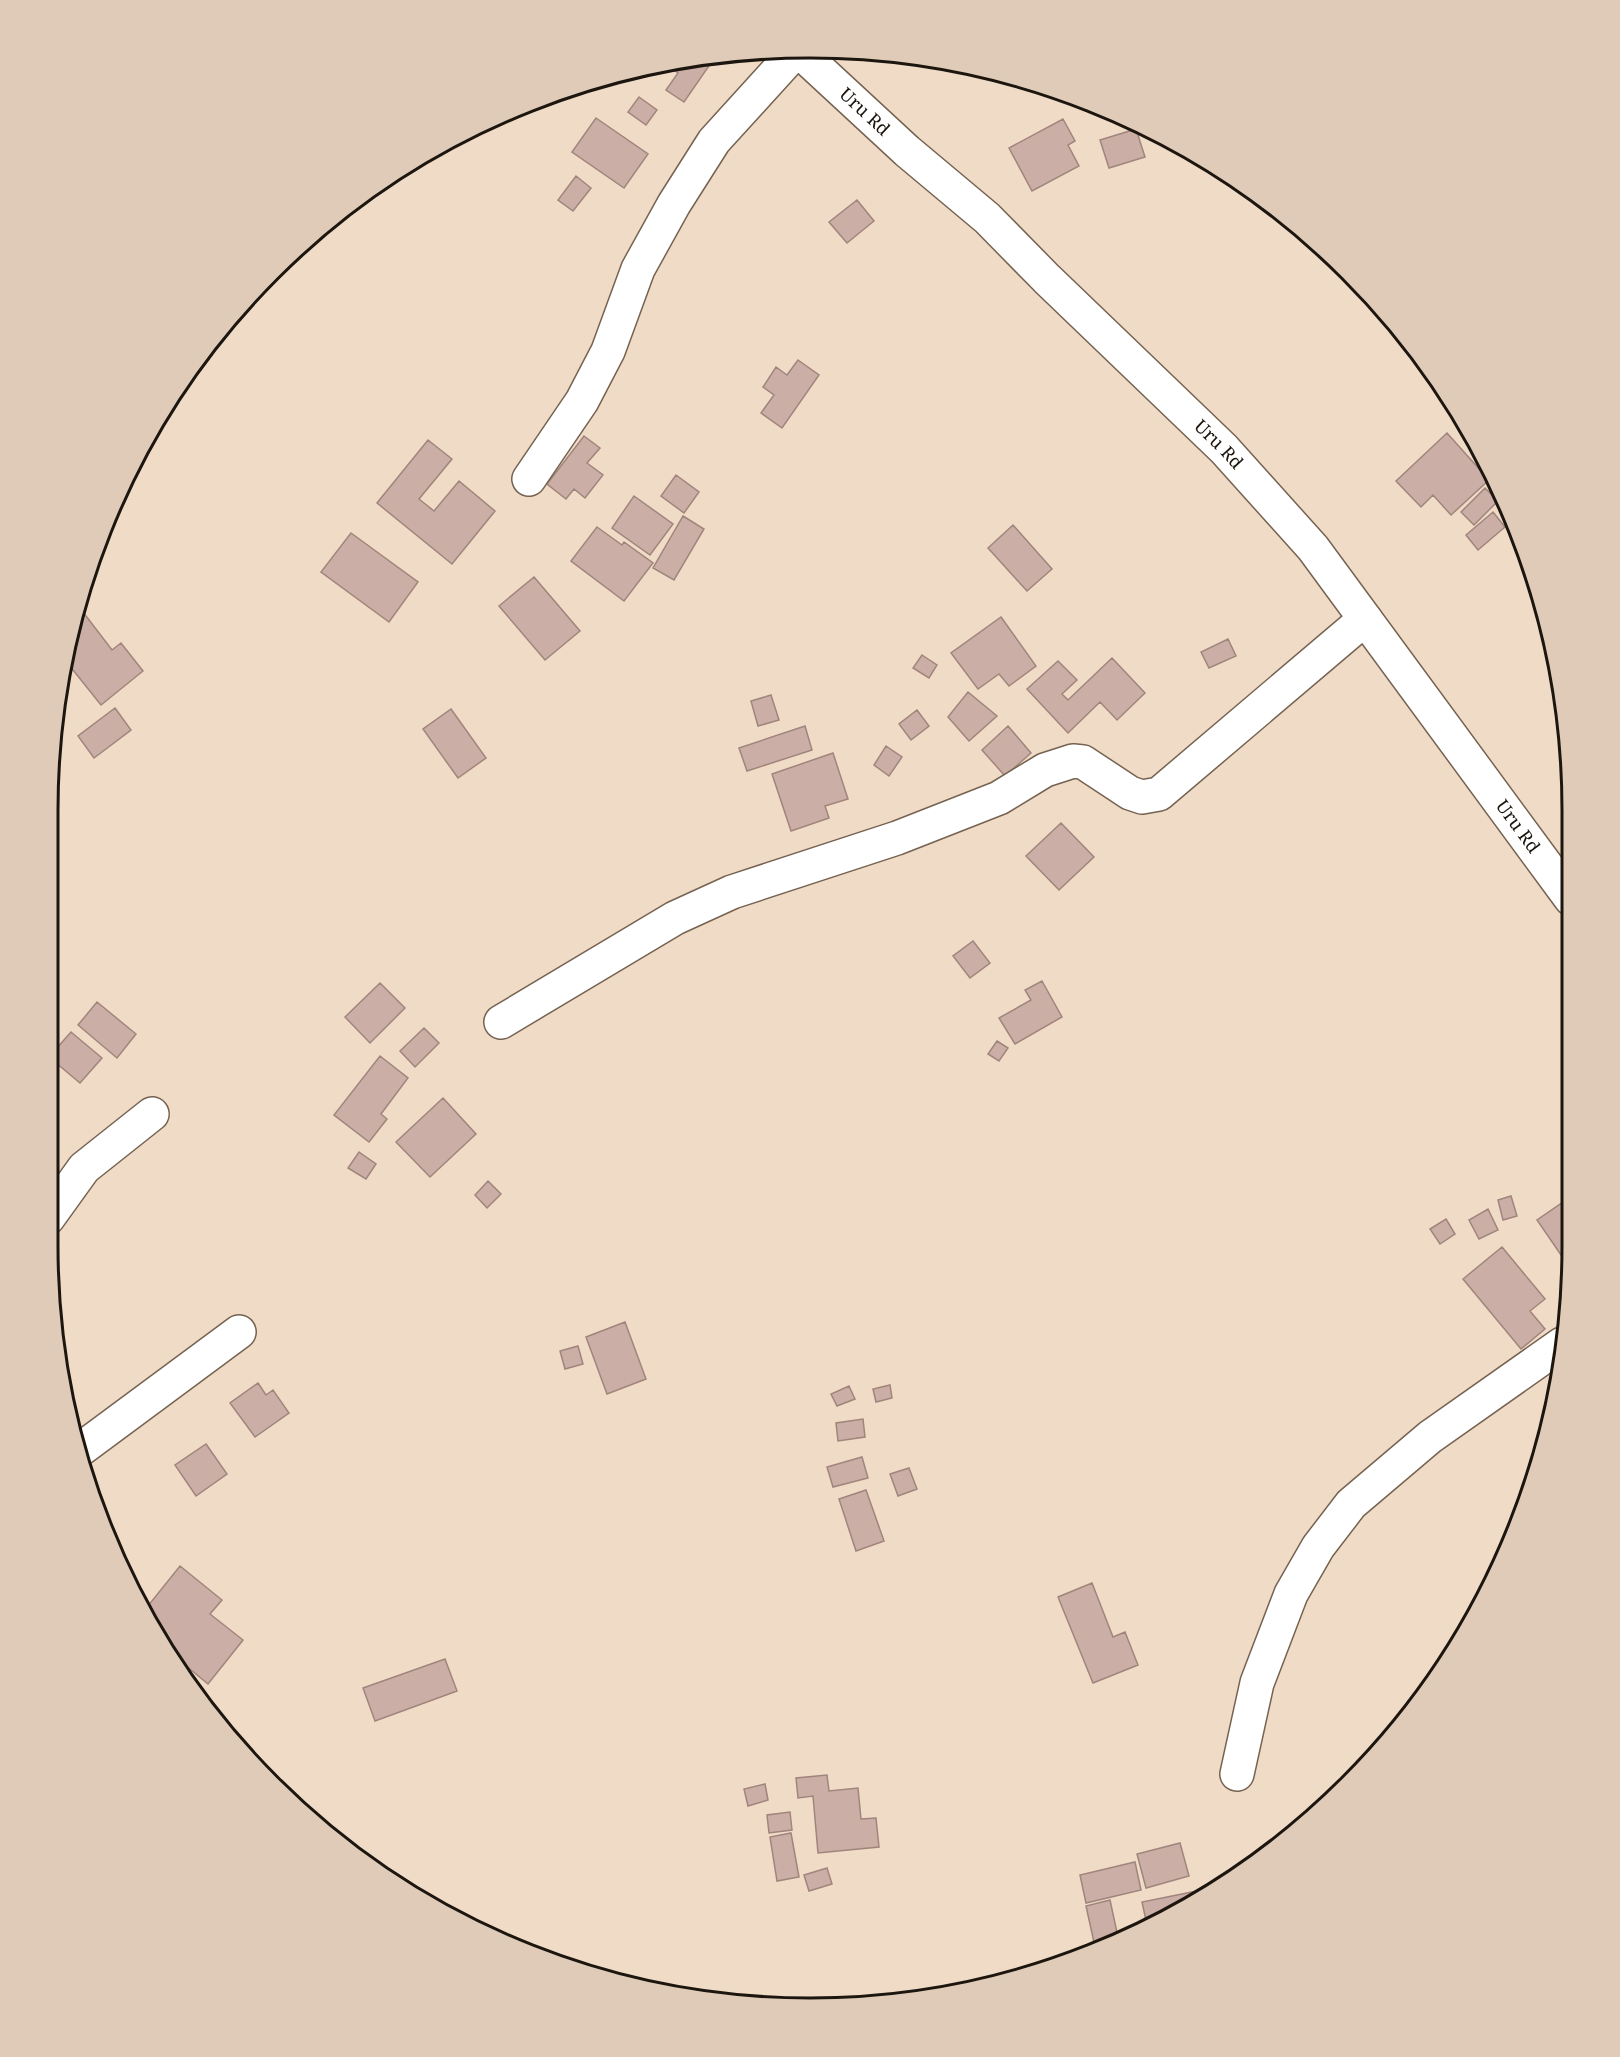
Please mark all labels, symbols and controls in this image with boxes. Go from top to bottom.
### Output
street label: Uru Rd [835,82,896,140]
street label: Uru Rd [1189,414,1249,474]
street label: Uru Rd [1491,795,1546,857]

